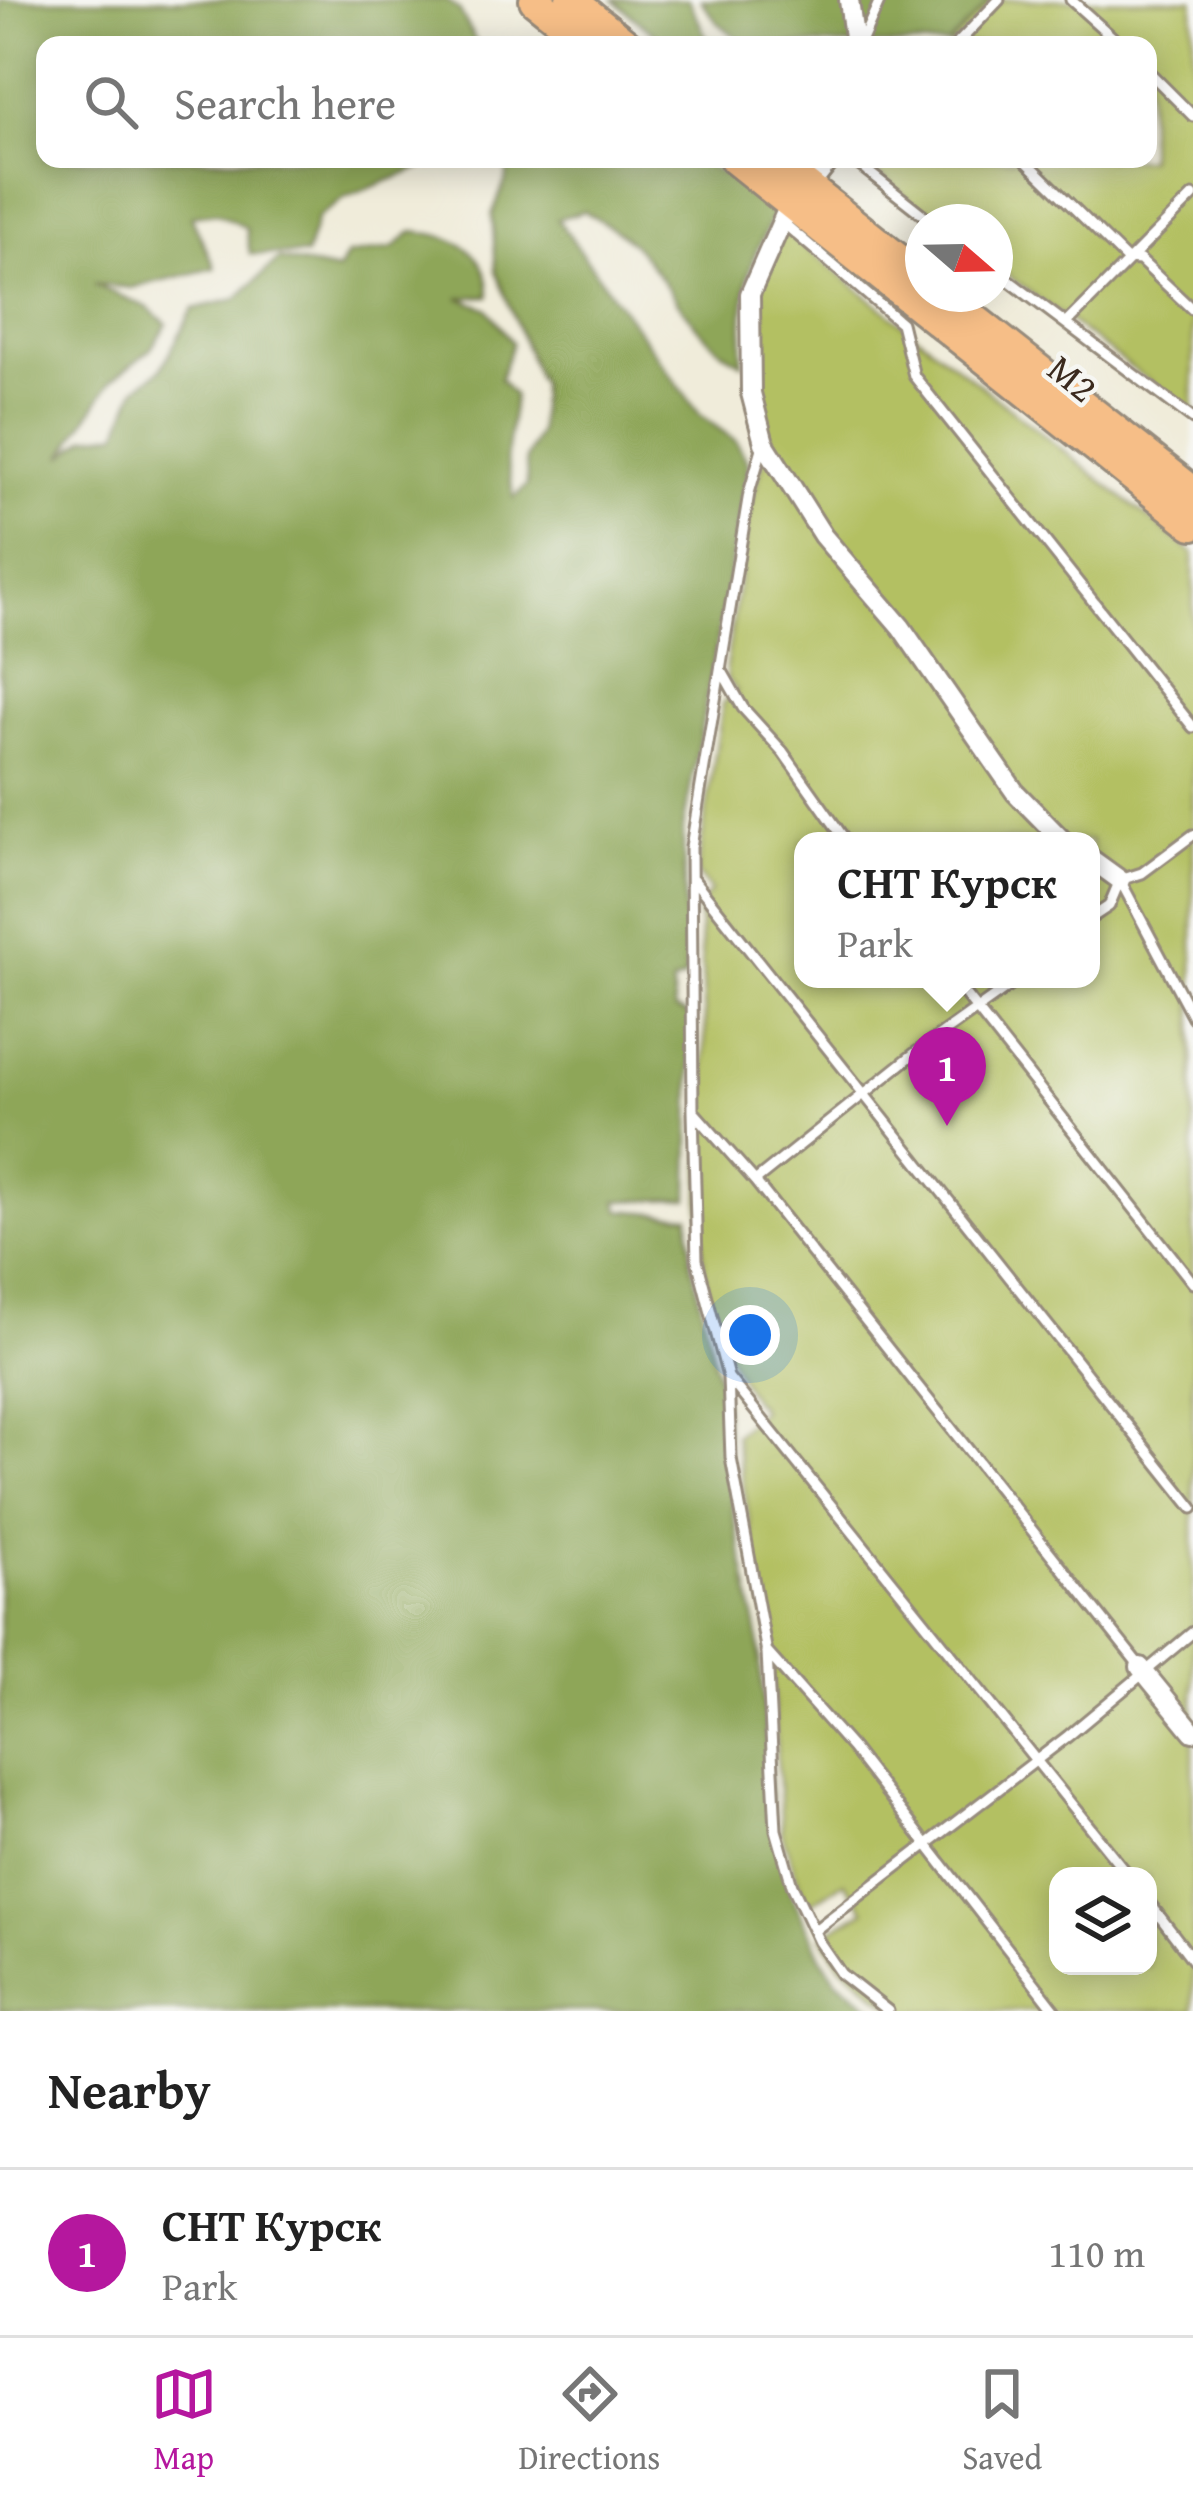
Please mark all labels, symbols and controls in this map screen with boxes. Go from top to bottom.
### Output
search box [36,36,1157,168]
icon: search [78,69,144,135]
text: Search here [174,70,396,135]
north arrow [905,204,1013,312]
street label: М2 [1036,340,1110,415]
popup [794,832,1100,988]
text: СНТ Курск [837,849,1057,914]
text: Park [837,914,913,971]
pin: 1 [908,1027,986,1126]
your location [720,1305,780,1365]
map controls [1049,1867,1157,1975]
button: layers [1049,1867,1157,1975]
text: Nearby [48,2052,211,2127]
text: СНТ Курск [162,2192,381,2257]
text: 1 [77,2224,97,2281]
text: 110 m [1048,2224,1145,2281]
text: Park [162,2257,237,2314]
tab: Map [151,2361,217,2481]
tab: Directions [519,2361,660,2481]
tab: Saved [962,2361,1042,2481]

